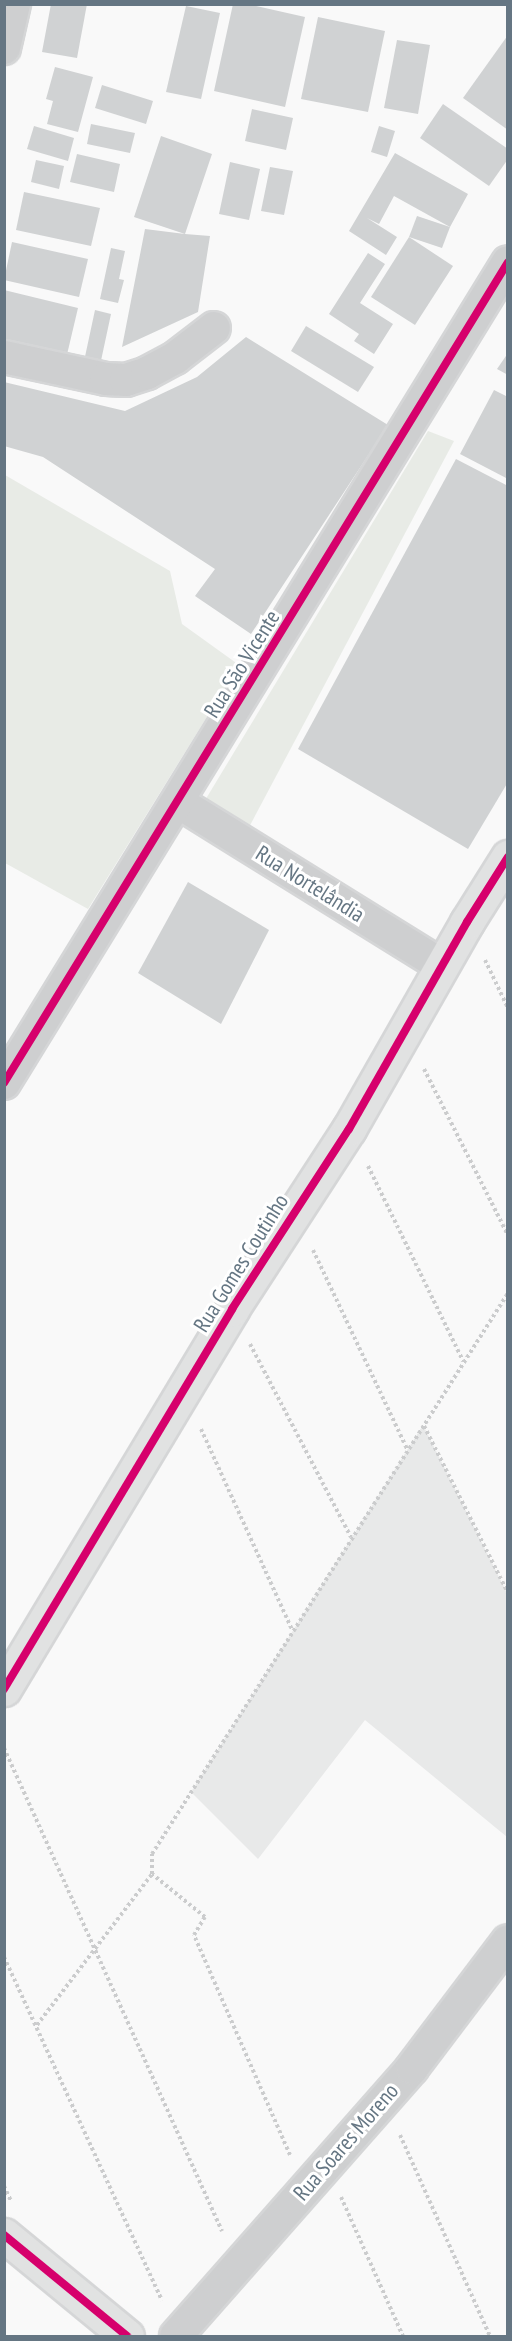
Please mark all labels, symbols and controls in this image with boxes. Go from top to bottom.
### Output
street label: Rua São Vicente [198,605,286,723]
street label: Rua Nortelândia [251,840,369,928]
street label: Rua Gomes Coutinho [188,1189,294,1337]
street label: Rua Soares Moreno [288,2078,404,2206]

